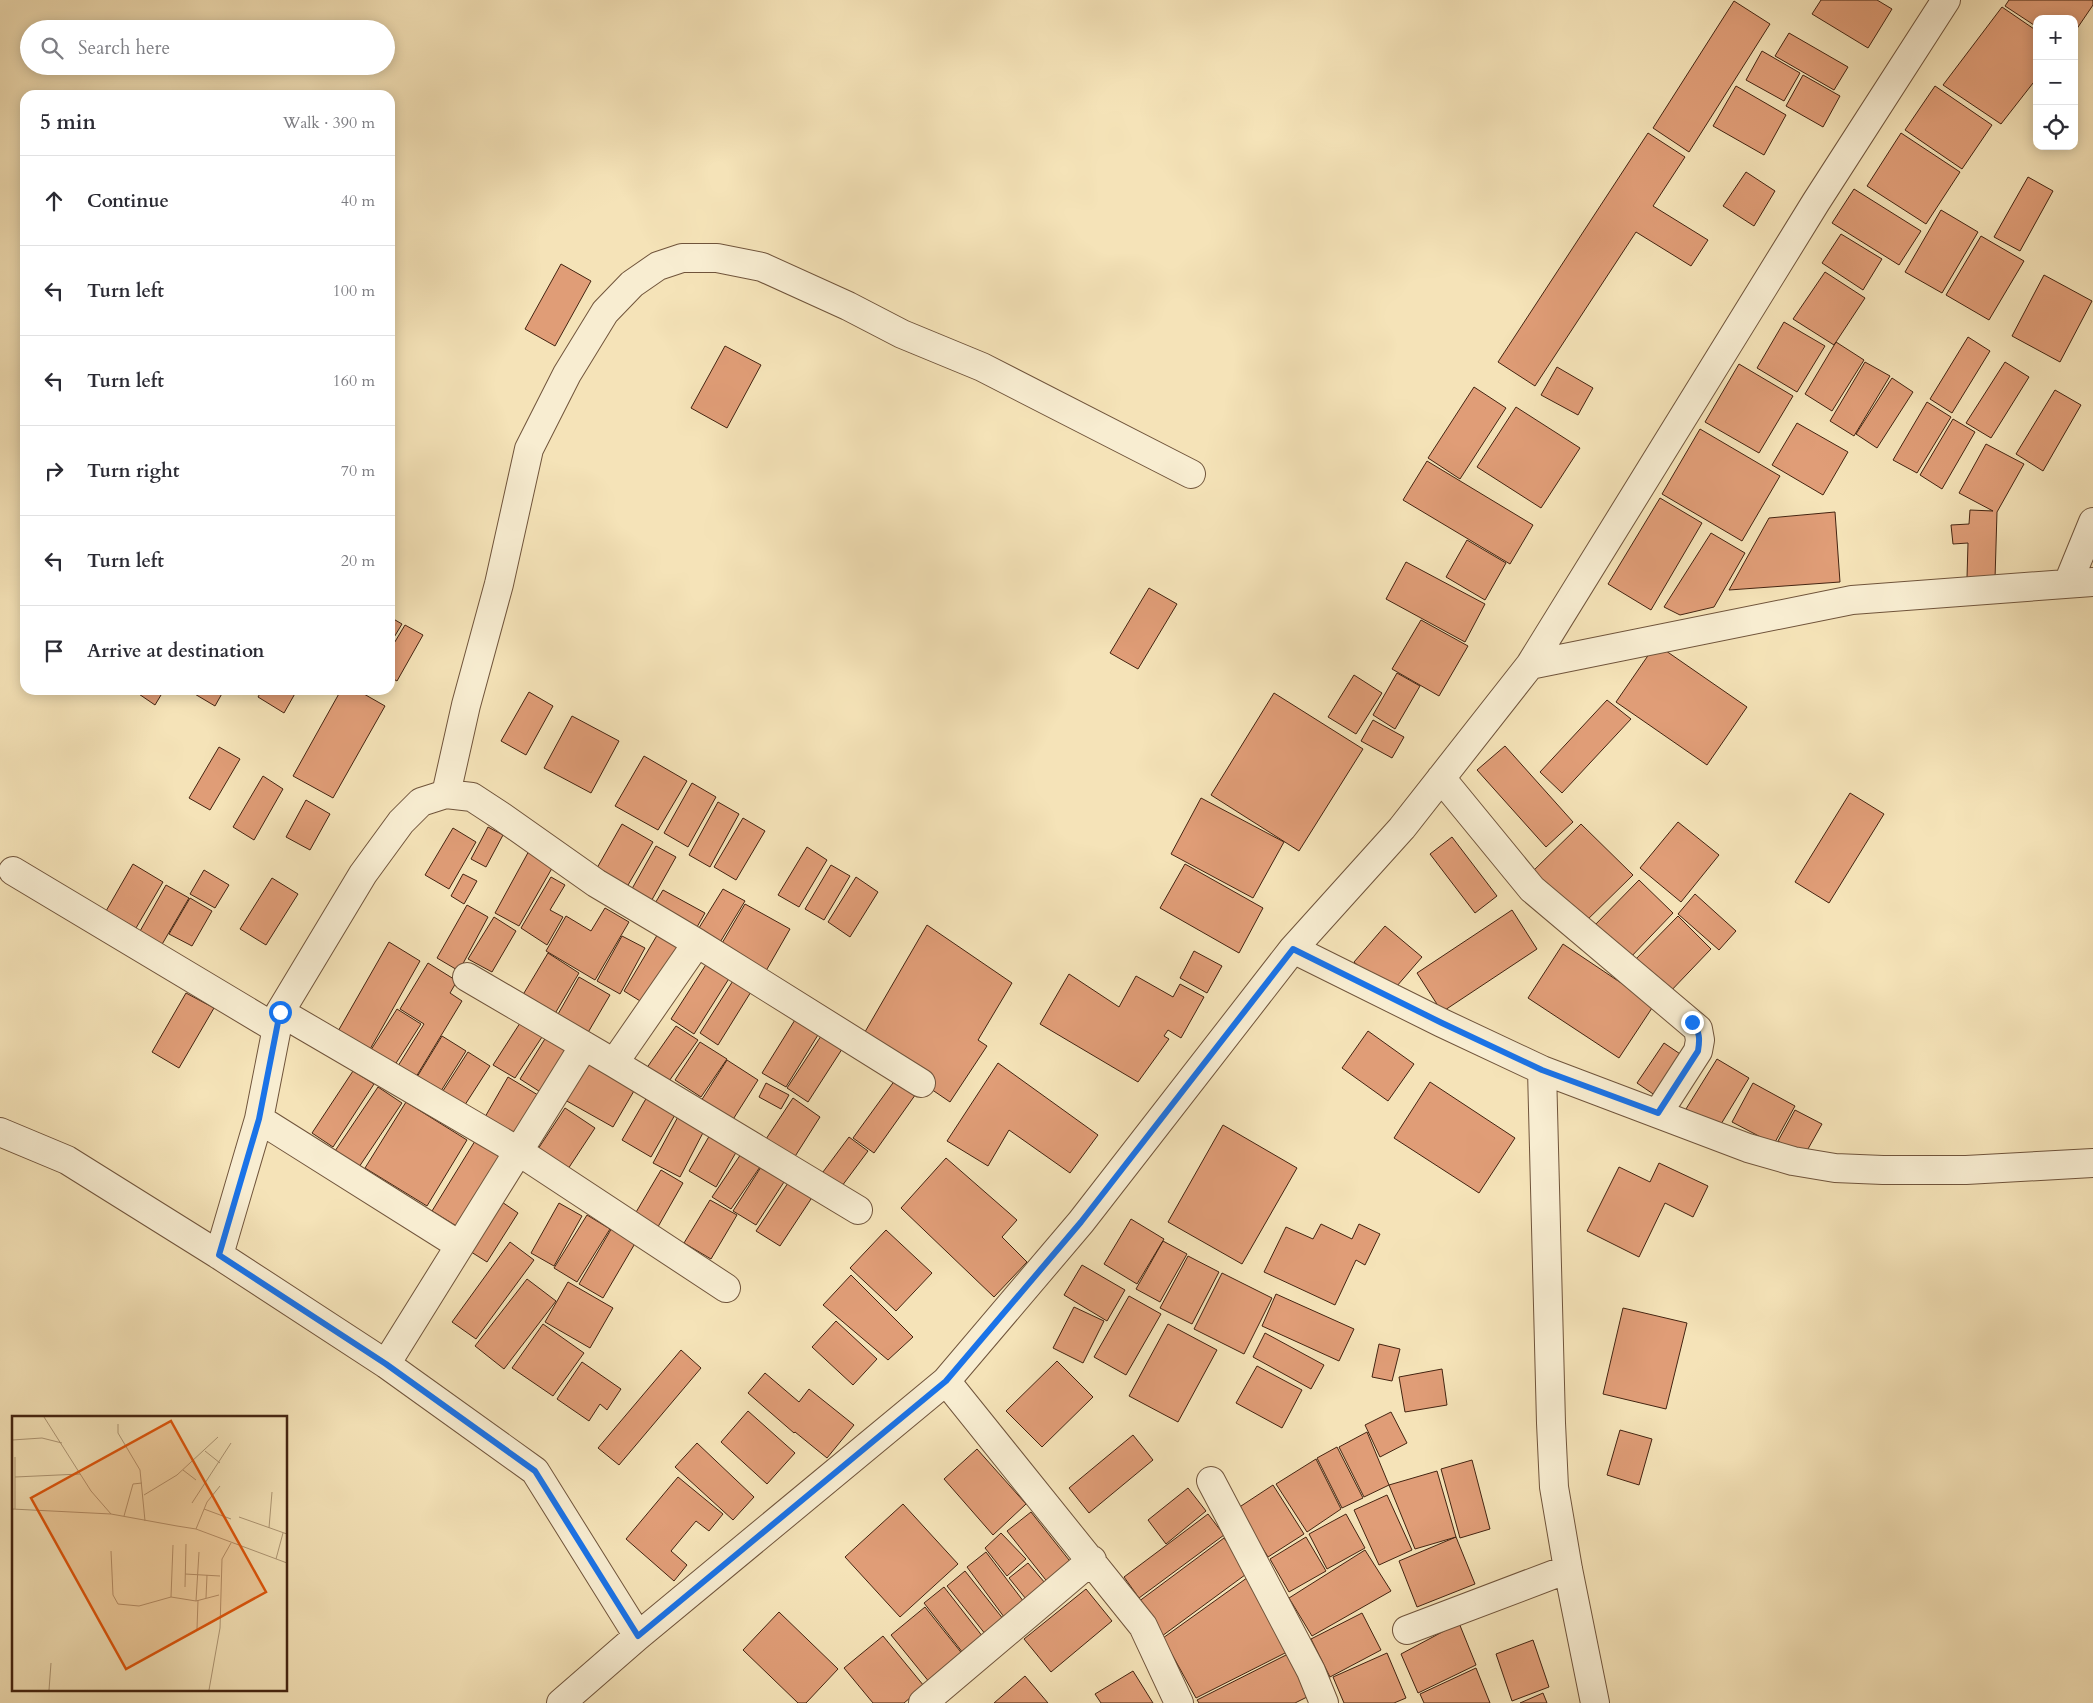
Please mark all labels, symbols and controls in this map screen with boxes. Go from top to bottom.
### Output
map controls [2033,15,2078,150]
button: + [2033,15,2078,60]
search box [20,20,395,75]
icon: search [38,34,66,62]
text: Search here [78,35,170,61]
button: − [2033,60,2078,105]
button: locate [2033,105,2078,150]
text: 5 min [40,108,96,137]
text: Walk · 390 m [283,112,375,134]
icon: ahead [40,187,68,215]
text: Continue [87,188,169,214]
text: 40 m [341,190,375,212]
icon: left [40,277,68,305]
text: Turn left [87,278,164,304]
text: 100 m [333,280,375,302]
icon: left [40,367,68,395]
text: Turn left [87,368,164,394]
text: 160 m [333,370,375,392]
icon: right [40,457,68,485]
text: Turn right [87,458,179,484]
text: 70 m [341,460,375,482]
icon: left [40,547,68,575]
text: Turn left [87,548,164,574]
text: 20 m [341,550,375,572]
icon: arrive [40,637,68,665]
text: Arrive at destination [87,638,264,664]
route start [269,1001,292,1024]
route end [1681,1011,1704,1034]
inset map [12,1416,288,1690]

